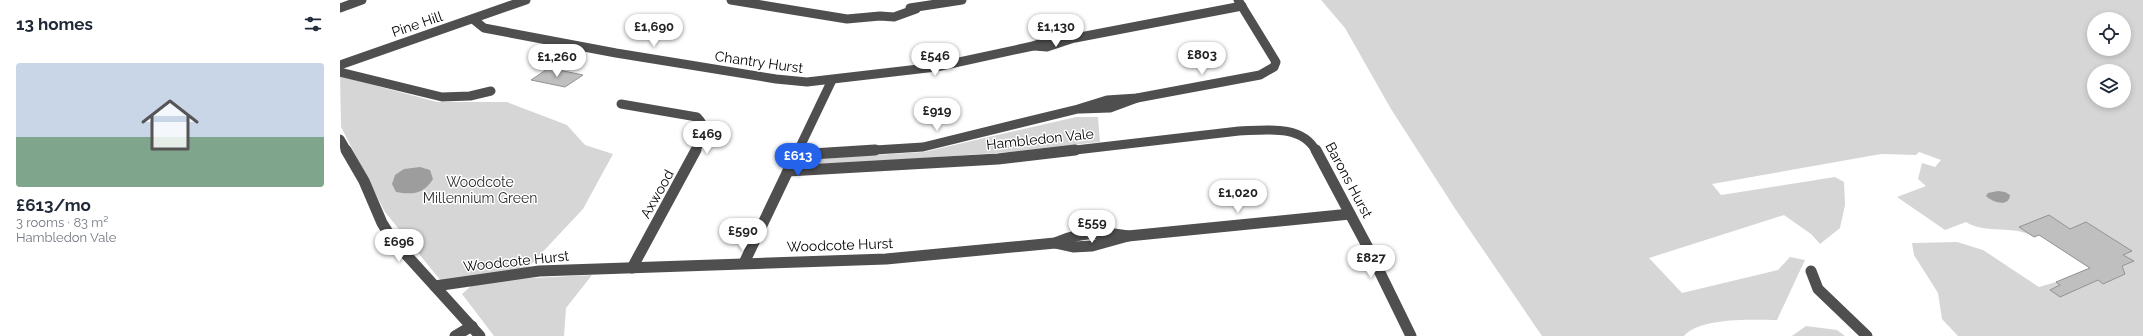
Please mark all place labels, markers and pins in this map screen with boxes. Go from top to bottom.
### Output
pin: £1,690 [621,14,687,48]
pin: £1,130 [1023,14,1089,48]
pin: £803 [1178,42,1226,76]
pin: £546 [911,43,959,77]
pin: £1,260 [524,44,590,78]
pin: £919 [913,98,961,132]
pin: £469 [683,121,731,155]
pin: £613 [774,143,822,177]
pin: £1,020 [1205,180,1271,214]
pin: £559 [1068,210,1116,244]
pin: £590 [719,218,767,252]
pin: £696 [375,229,423,263]
pin: £827 [1347,245,1395,279]

